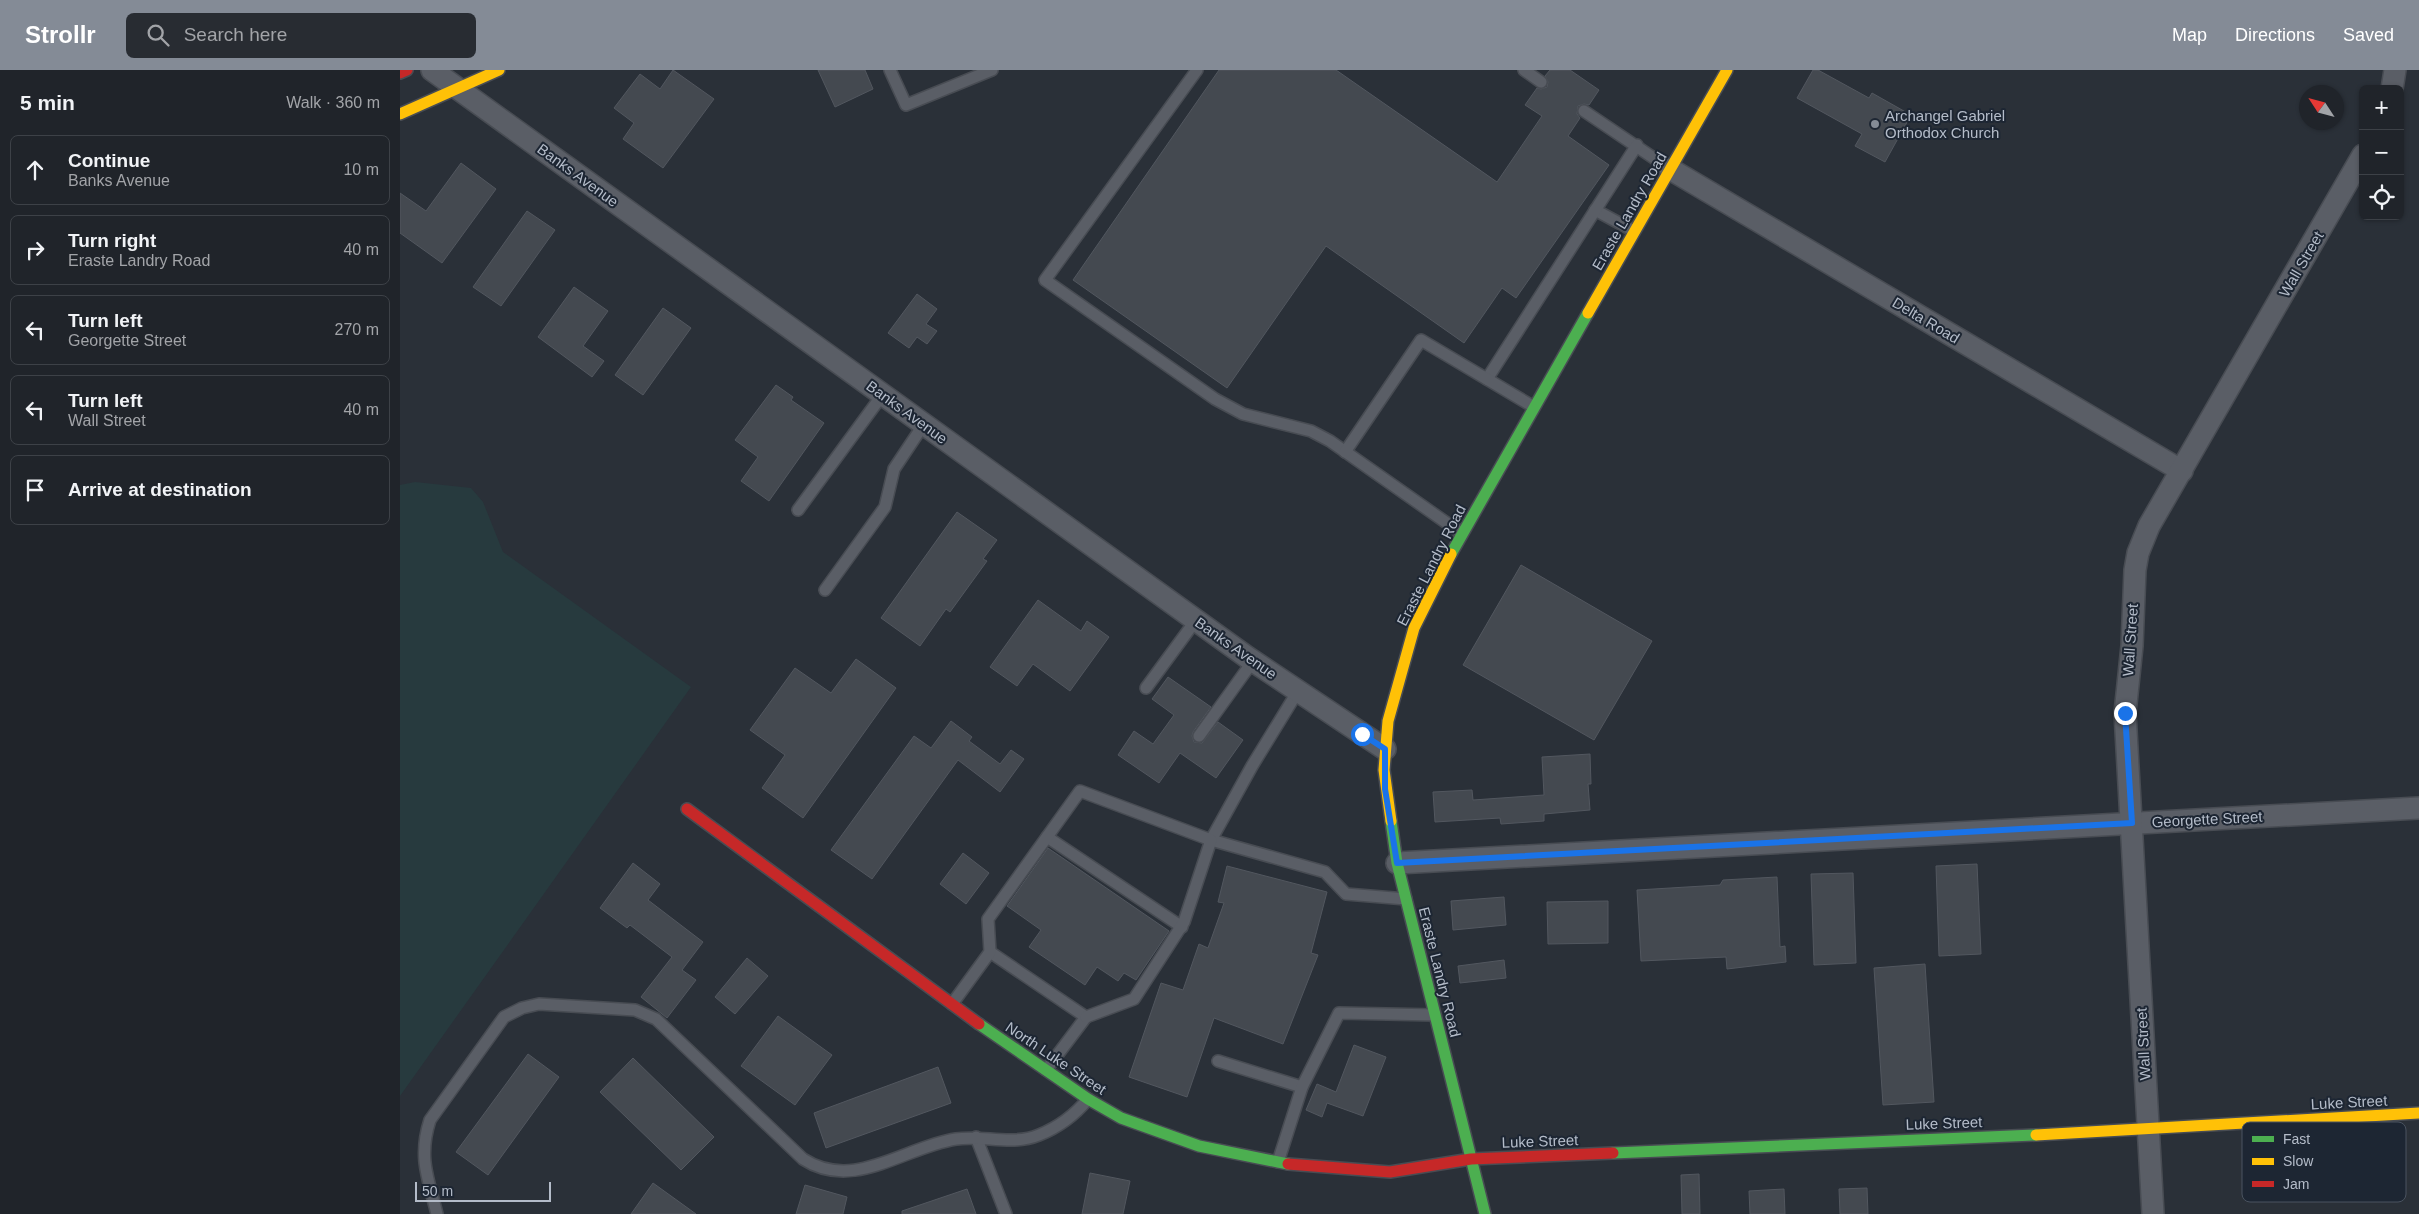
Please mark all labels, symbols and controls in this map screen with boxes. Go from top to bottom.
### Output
search box [126,13,476,58]
text: Strollr [25,21,96,48]
icon: search [144,21,172,49]
text: Search here [184,24,287,45]
text: Map [2172,25,2207,45]
text: Directions [2235,25,2315,45]
text: Saved [2343,25,2394,45]
north arrow [2299,85,2344,130]
map controls [2359,85,2404,220]
button: + [2359,85,2404,130]
text: 5 min [20,91,75,114]
text: Walk · 360 m [286,94,380,111]
place label: Archangel Gabriel Orthodox Church [1885,107,2005,141]
marker: Archangel Gabriel Orthodox Church [1869,118,1881,130]
button: − [2359,130,2404,175]
street label: Banks Avenue [534,140,622,210]
street label: Eraste Landry Road [1588,149,1670,273]
text: Continue [68,150,150,171]
icon: ahead [21,156,49,184]
text: 10 m [343,161,379,178]
text: Banks Avenue [68,172,170,189]
button: locate [2359,175,2404,220]
street label: Wall Street [2275,228,2327,300]
text: Turn right [68,230,156,251]
icon: right [21,236,49,264]
text: 40 m [343,241,379,258]
text: Eraste Landry Road [68,252,210,269]
street label: Delta Road [1889,293,1963,347]
text: Turn left [68,310,143,331]
icon: left [21,316,49,344]
text: 270 m [335,321,379,338]
text: Georgette Street [68,332,186,349]
street label: Banks Avenue [863,377,951,447]
text: Turn left [68,390,143,411]
icon: left [21,396,49,424]
text: 40 m [343,401,379,418]
text: Wall Street [68,412,146,429]
icon: arrive [21,476,49,504]
text: Arrive at destination [68,479,252,500]
street label: Eraste Landry Road [1393,502,1469,628]
street label: Wall Street [2119,602,2141,677]
street label: Banks Avenue [1192,614,1280,682]
route end [2114,702,2137,725]
route start [1351,723,1374,746]
street label: Georgette Street [2151,808,2264,830]
street label: Eraste Landry Road [1416,905,1464,1039]
street label: Wall Street [2133,1006,2153,1081]
street label: North Luke Street [1003,1018,1110,1098]
street label: Luke Street [2310,1091,2389,1112]
street label: Luke Street [1905,1113,1983,1133]
legend [2242,1122,2406,1202]
street label: Luke Street [1501,1131,1579,1151]
text: Fast [2283,1131,2310,1147]
text: Slow [2283,1153,2314,1169]
text: Jam [2283,1176,2309,1192]
scale bar [415,1179,551,1202]
text: 50 m [422,1183,453,1199]

